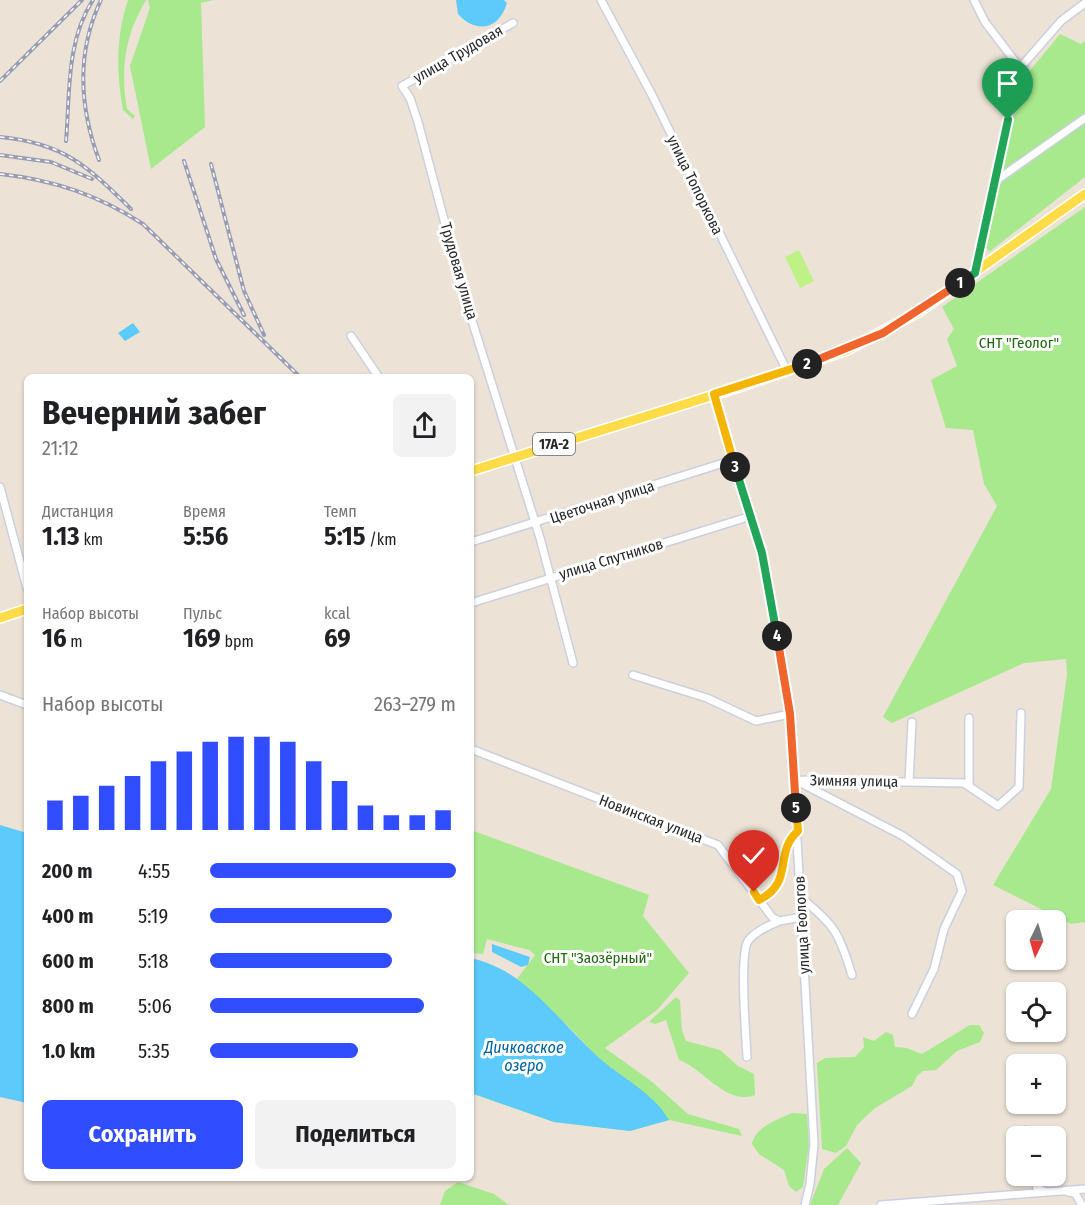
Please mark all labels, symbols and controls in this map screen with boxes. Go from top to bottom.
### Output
street label: улица Трудовая [410,21,506,87]
pin [982,58,1033,120]
icon: arrive [991,67,1024,100]
street label: улица Топоркова [663,132,727,238]
street label: Трудовая улица [437,220,481,322]
pin: 1 [945,268,975,298]
text: 1 [957,273,963,292]
park label: СНТ "Геолог" [979,334,1059,352]
pin: 2 [792,349,822,379]
text: 2 [803,354,811,373]
text: Вечерний забег [42,393,266,433]
button: share [393,394,456,457]
road number: 17А-2 [533,433,575,455]
text: 21:12 [42,436,78,460]
pin: 3 [720,452,750,482]
text: 3 [731,457,739,476]
street label: Цветочная улица [548,477,656,527]
text: Дистанция [42,502,114,521]
text: Время [183,502,226,521]
text: Темп [324,502,357,521]
text: 1.13 [42,521,80,552]
text: 5:56 [183,521,228,552]
text: 5:15 [324,521,366,552]
text: km [80,530,103,549]
text: /km [366,530,397,549]
street label: улица Спутников [557,535,665,583]
text: Набор высоты [42,604,139,623]
text: Пульс [183,604,222,623]
text: kcal [324,604,350,623]
pin: 4 [762,621,792,651]
text: 16 [42,623,67,654]
text: 169 [183,623,221,654]
text: 69 [324,623,351,654]
text: 4 [773,626,781,645]
text: m [67,632,83,651]
text: bpm [221,632,254,651]
text: Набор высоты [42,692,163,716]
text: 263–279 m [374,692,456,716]
street label: Зимняя улица [810,771,898,791]
street label: Новинская улица [597,791,705,847]
pin: 5 [781,793,811,823]
text: 5 [792,798,800,817]
pin [728,830,779,892]
icon: check [737,839,770,872]
text: 200 m [42,859,93,883]
text: 4:55 [138,859,170,883]
street label: улица Геологов [790,876,814,974]
text: 400 m [42,904,94,928]
text: 5:19 [138,904,168,928]
north arrow [1006,910,1066,970]
map controls [1006,910,1066,1186]
text: 600 m [42,949,94,973]
text: 5:18 [138,949,168,973]
park label: СНТ "Заозёрный" [544,949,652,967]
button: locate [1006,982,1066,1042]
text: 800 m [42,994,94,1018]
text: 5:06 [138,994,172,1018]
water label: Дичковское озеро [482,1038,564,1075]
text: 1.0 km [42,1039,95,1063]
text: 5:35 [138,1039,170,1063]
button: + [1006,1054,1066,1114]
button: Сохранить [42,1100,243,1169]
button: Поделиться [255,1100,456,1169]
button: − [1006,1126,1066,1186]

